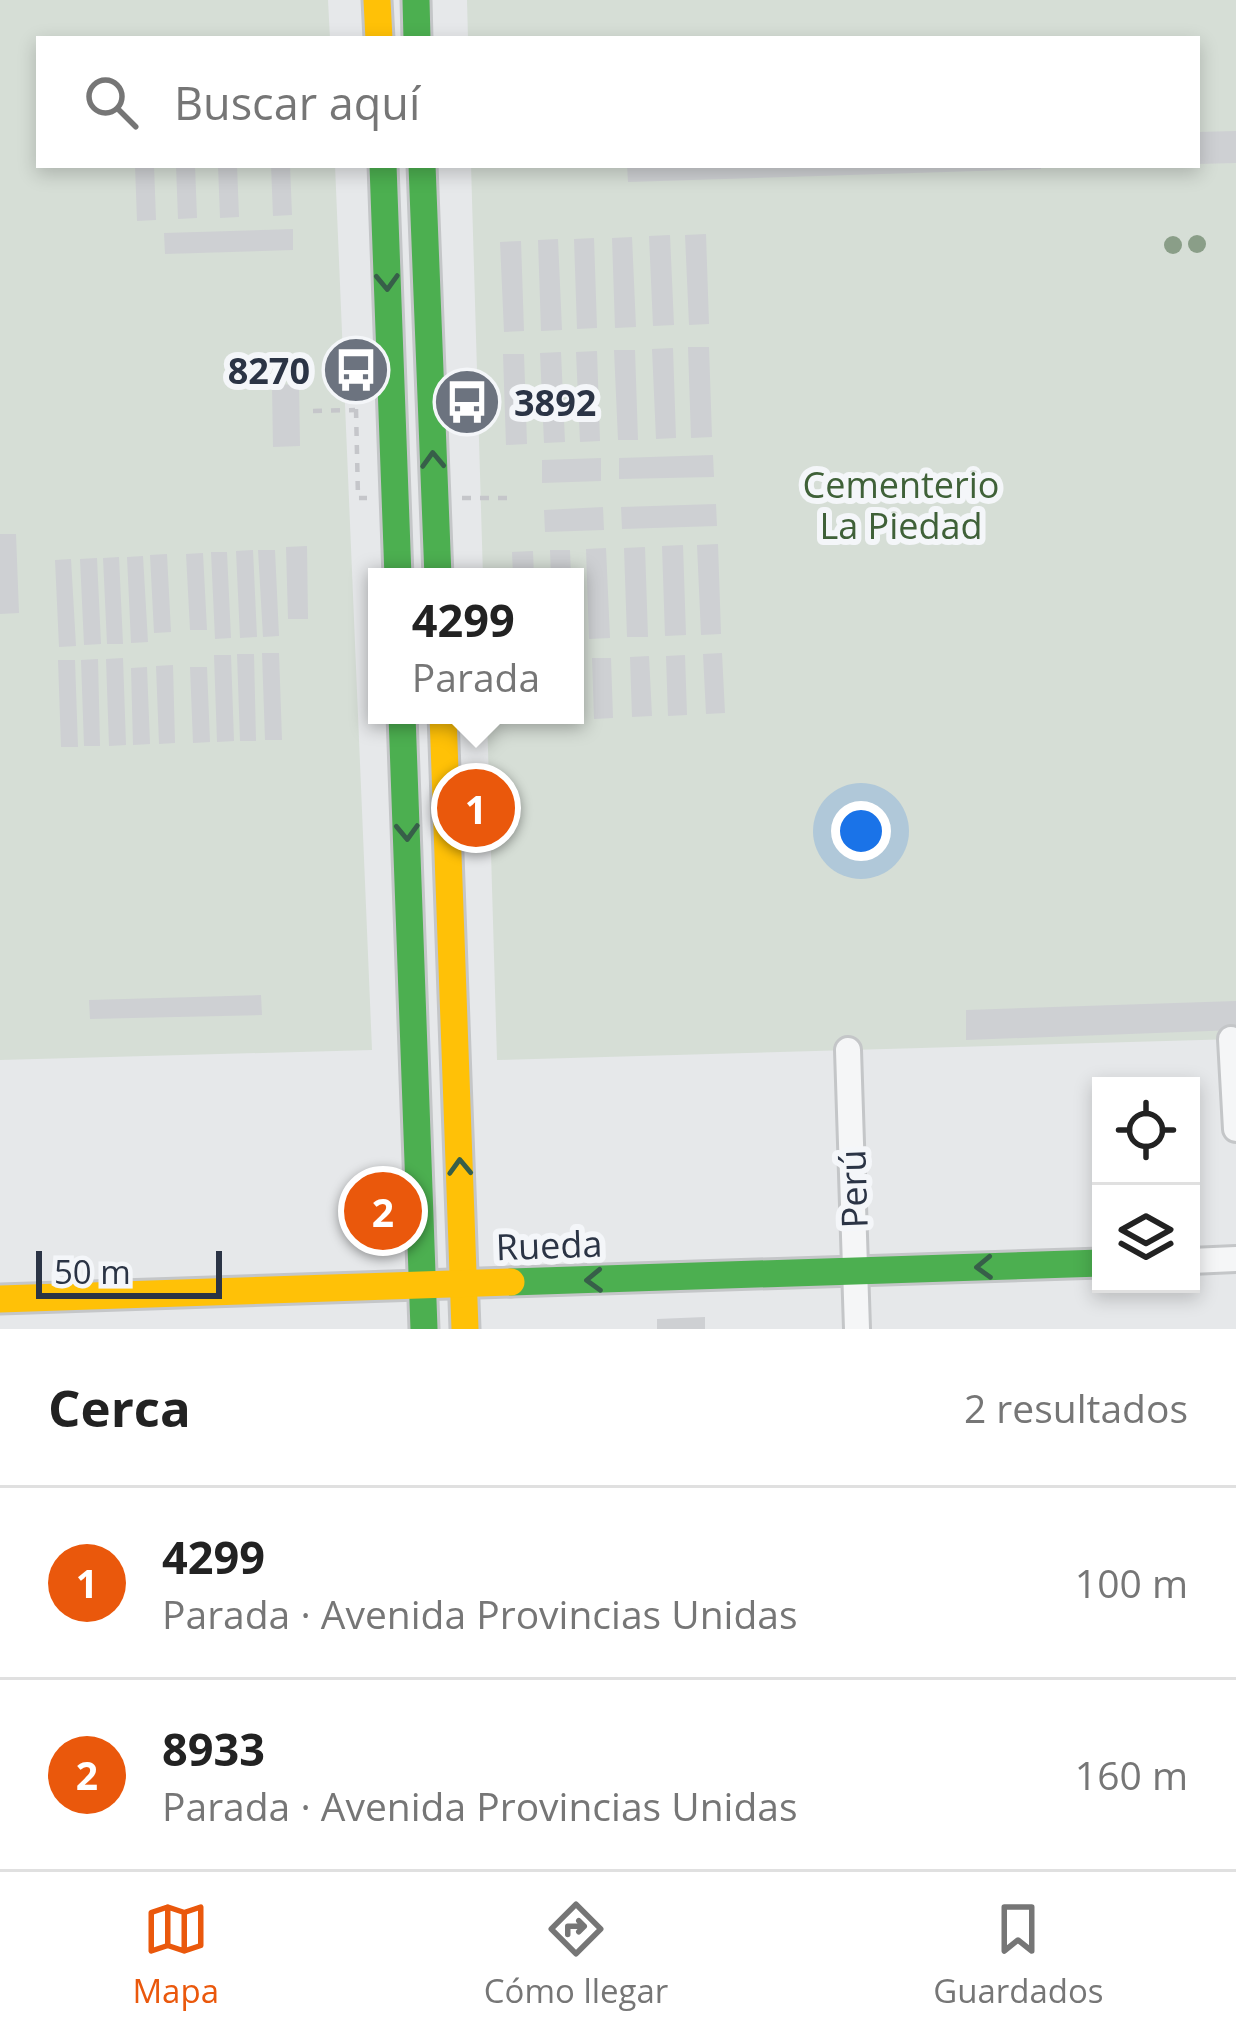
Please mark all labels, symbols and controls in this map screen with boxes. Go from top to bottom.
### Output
search box [36,36,1200,168]
icon: search [78,69,144,135]
text: Buscar aquí [174,72,420,133]
one-way arrow [374,273,400,292]
bus stop icon: 8270 [321,335,391,405]
place label: 8270 [228,346,310,395]
bus stop icon: 3892 [432,367,502,437]
place label: 3892 [514,378,596,427]
one-way arrow [420,450,446,469]
park label: Cementerio La Piedad [802,460,1000,550]
popup [368,568,584,724]
text: 4299 [412,589,515,650]
text: Parada [412,650,540,703]
pin: 1 [437,763,515,853]
your location [831,801,891,861]
one-way arrow [393,823,419,842]
map controls [1092,1077,1200,1293]
button: locate [1092,1077,1200,1185]
street label: Perú [827,1149,879,1229]
one-way arrow [447,1157,473,1176]
pin: 2 [344,1166,422,1256]
button: layers [1092,1185,1200,1293]
street label: Rueda [495,1219,603,1271]
scale bar [36,1245,222,1298]
text: 50 m [54,1249,131,1294]
one-way arrow [974,1254,993,1280]
one-way arrow [584,1266,603,1292]
text: Cerca [48,1372,191,1442]
text: 2 resultados [964,1381,1188,1434]
text: 4299 [162,1526,265,1587]
text: 1 [76,1556,98,1609]
text: 100 m [1075,1556,1188,1609]
text: Parada · Avenida Provincias Unidas [162,1587,798,1640]
text: 8933 [162,1718,265,1779]
text: 2 [76,1748,98,1801]
text: 160 m [1075,1748,1188,1801]
text: Parada · Avenida Provincias Unidas [162,1779,798,1832]
tab: Mapa [132,1896,219,2013]
tab: Cómo llegar [484,1896,668,2013]
tab: Guardados [933,1896,1104,2013]

